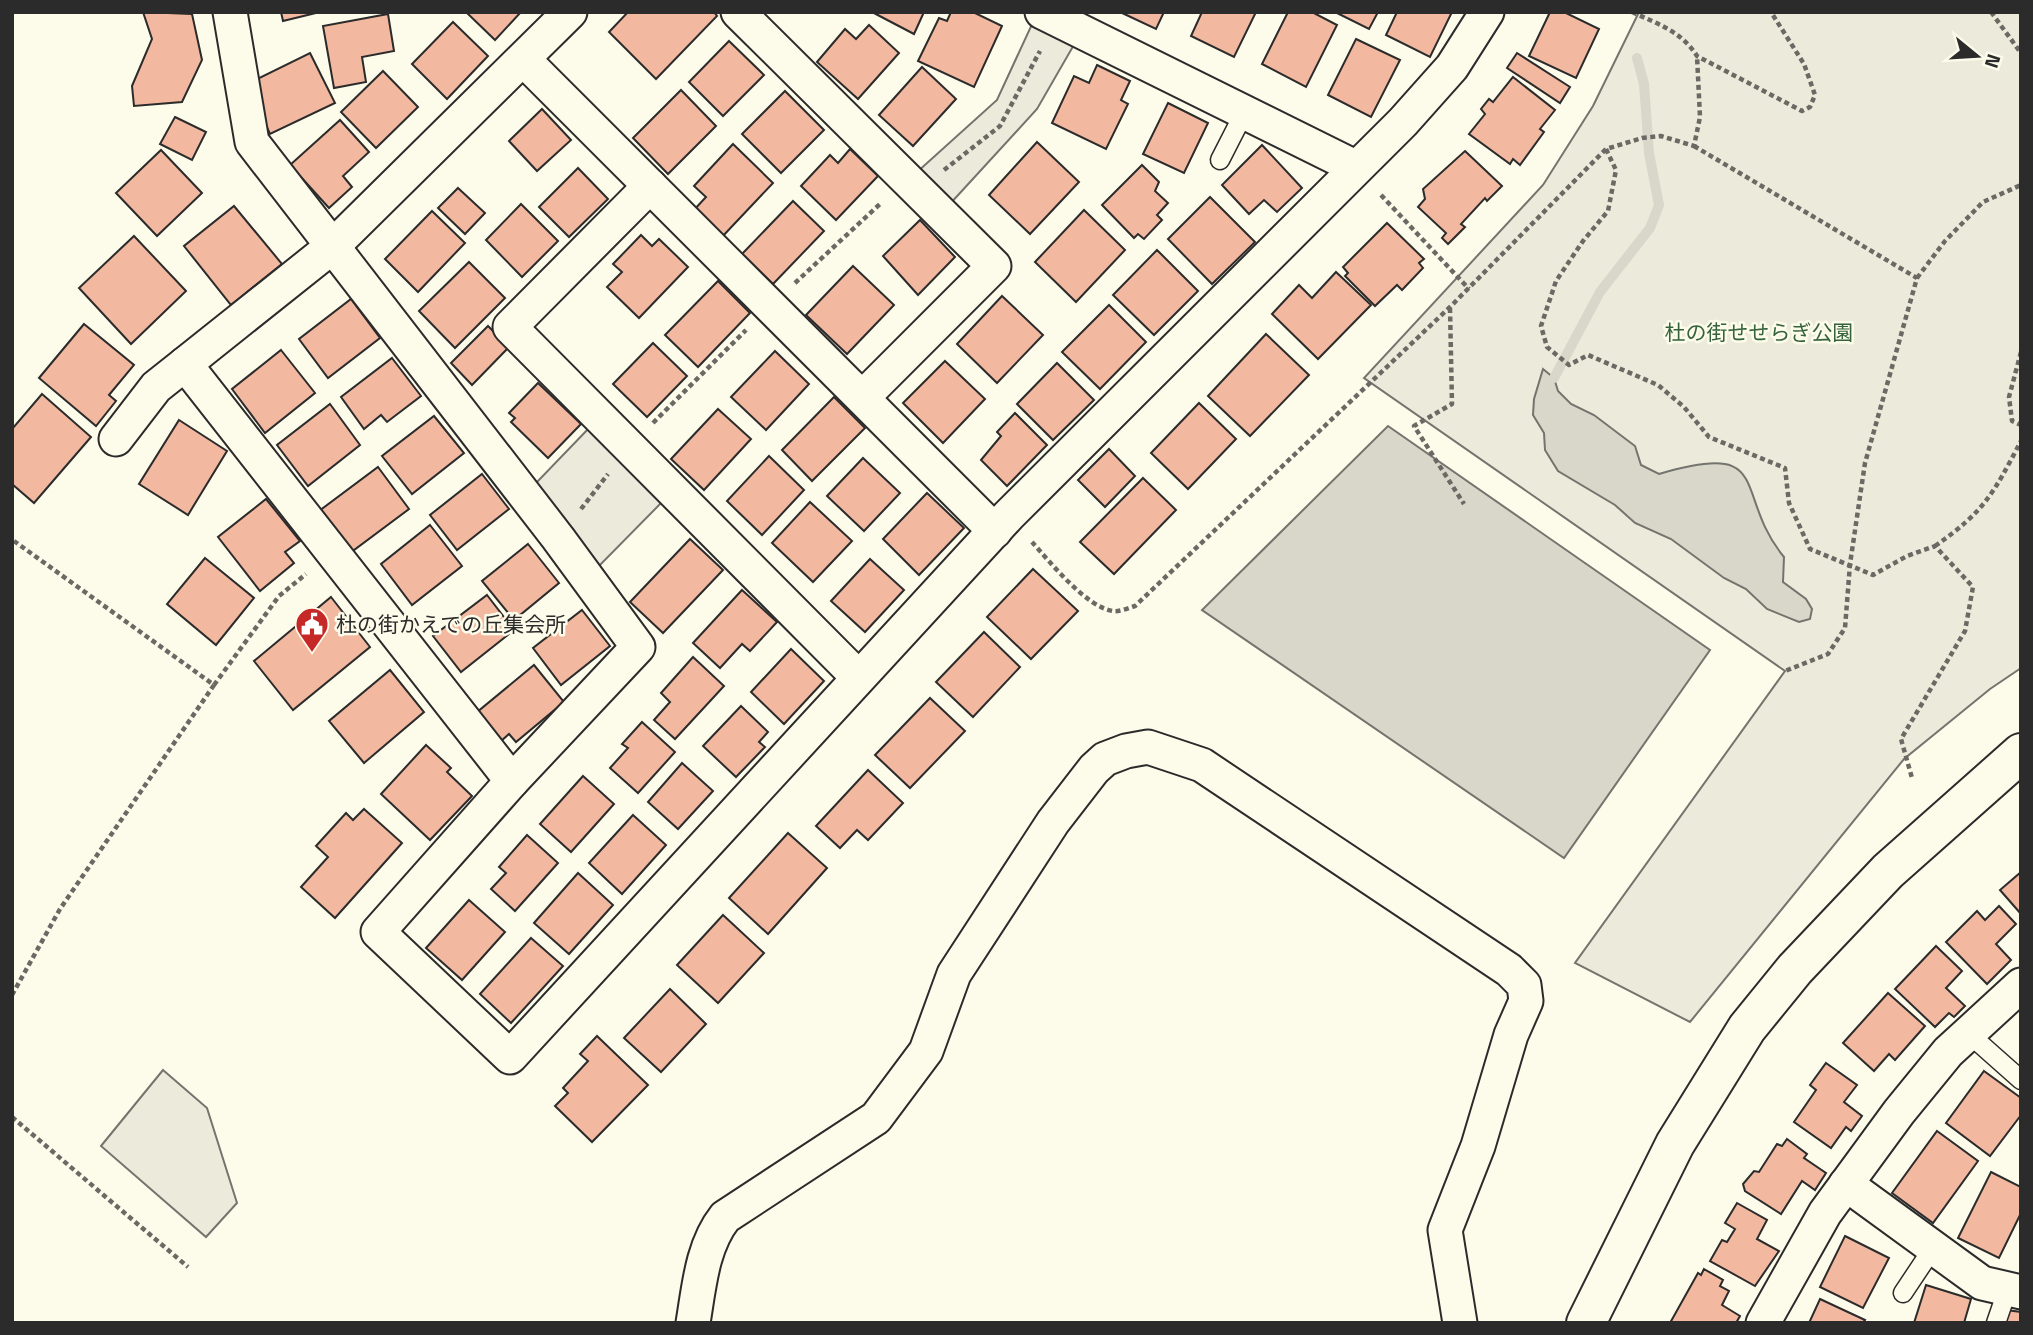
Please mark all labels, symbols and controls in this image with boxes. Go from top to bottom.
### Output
north arrow [1942,21,2012,91]
text: N [1978,51,2009,72]
park label: 杜の街せせらぎ公園 [1665,316,1854,348]
public building icon: 杜の街かえでの丘集会所 [293,605,331,654]
place label: 杜の街かえでの丘集会所 [336,608,566,640]

